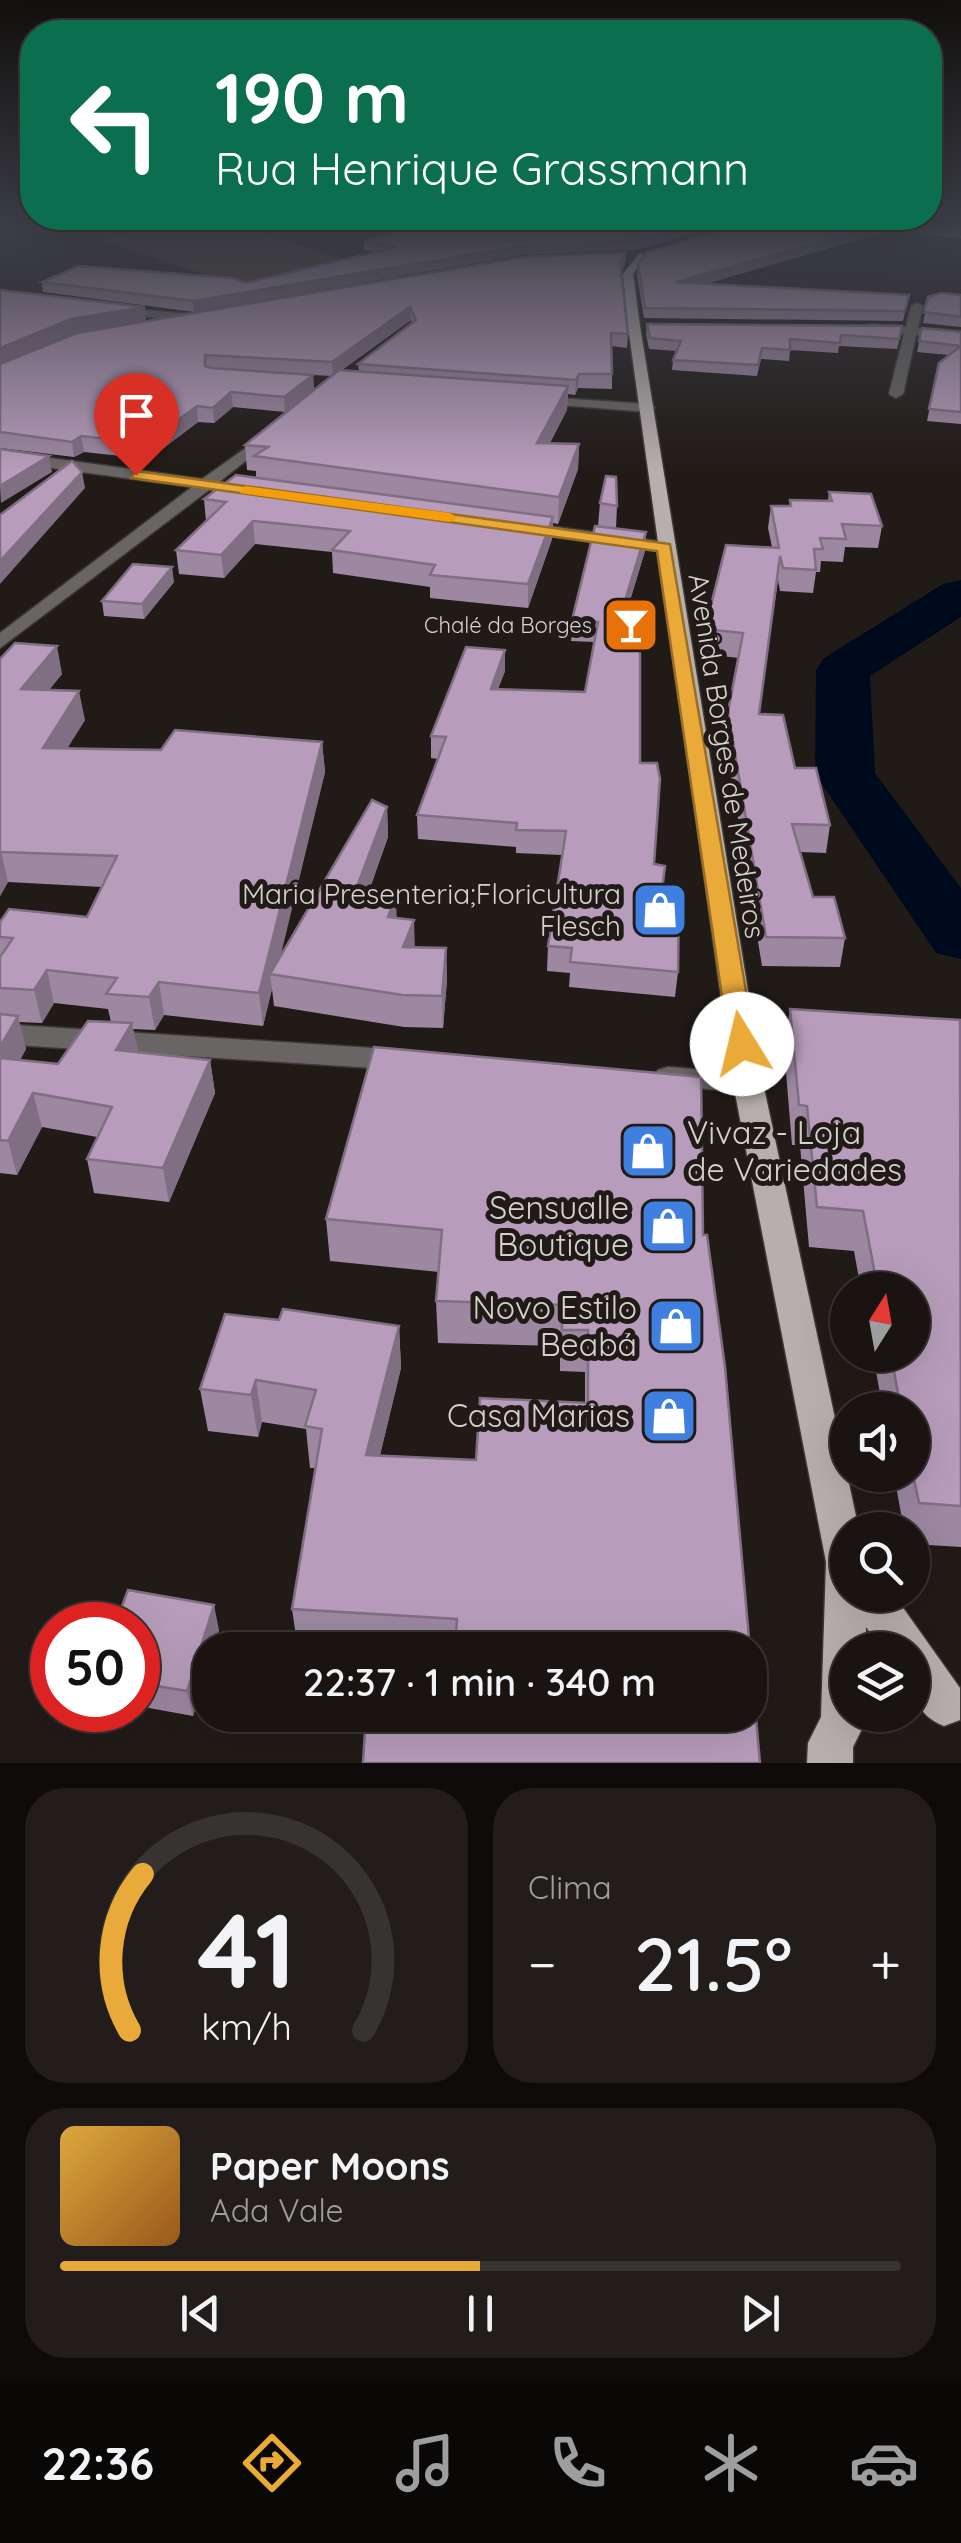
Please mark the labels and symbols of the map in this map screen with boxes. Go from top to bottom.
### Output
pin [94,373,179,476]
street label: Avenida Borges de Medeiros [681,571,774,941]
bar icon: Chalé da Borges [601,595,661,655]
place label: Chalé da Borges [424,611,592,639]
place label: Maria Presenteria;Floricultura Flesch [242,876,621,943]
shop icon: Maria Presenteria;Floricultura Flesch [630,880,690,940]
position arrow [690,992,794,1096]
place label: Vivaz - Loja de Variedades [687,1112,902,1189]
shop icon: Vivaz - Loja de Variedades [618,1121,678,1181]
place label: Sensualle Boutique [489,1187,629,1264]
shop icon: Sensualle Boutique [638,1196,698,1256]
north arrow [830,1272,930,1372]
place label: Novo Estilo Beabá [472,1287,637,1364]
shop icon: Novo Estilo Beabá [646,1296,706,1356]
shop icon: Casa Marias [639,1386,699,1446]
place label: Casa Marias [447,1395,630,1435]
speed limit sign: 50 [30,1602,160,1732]

